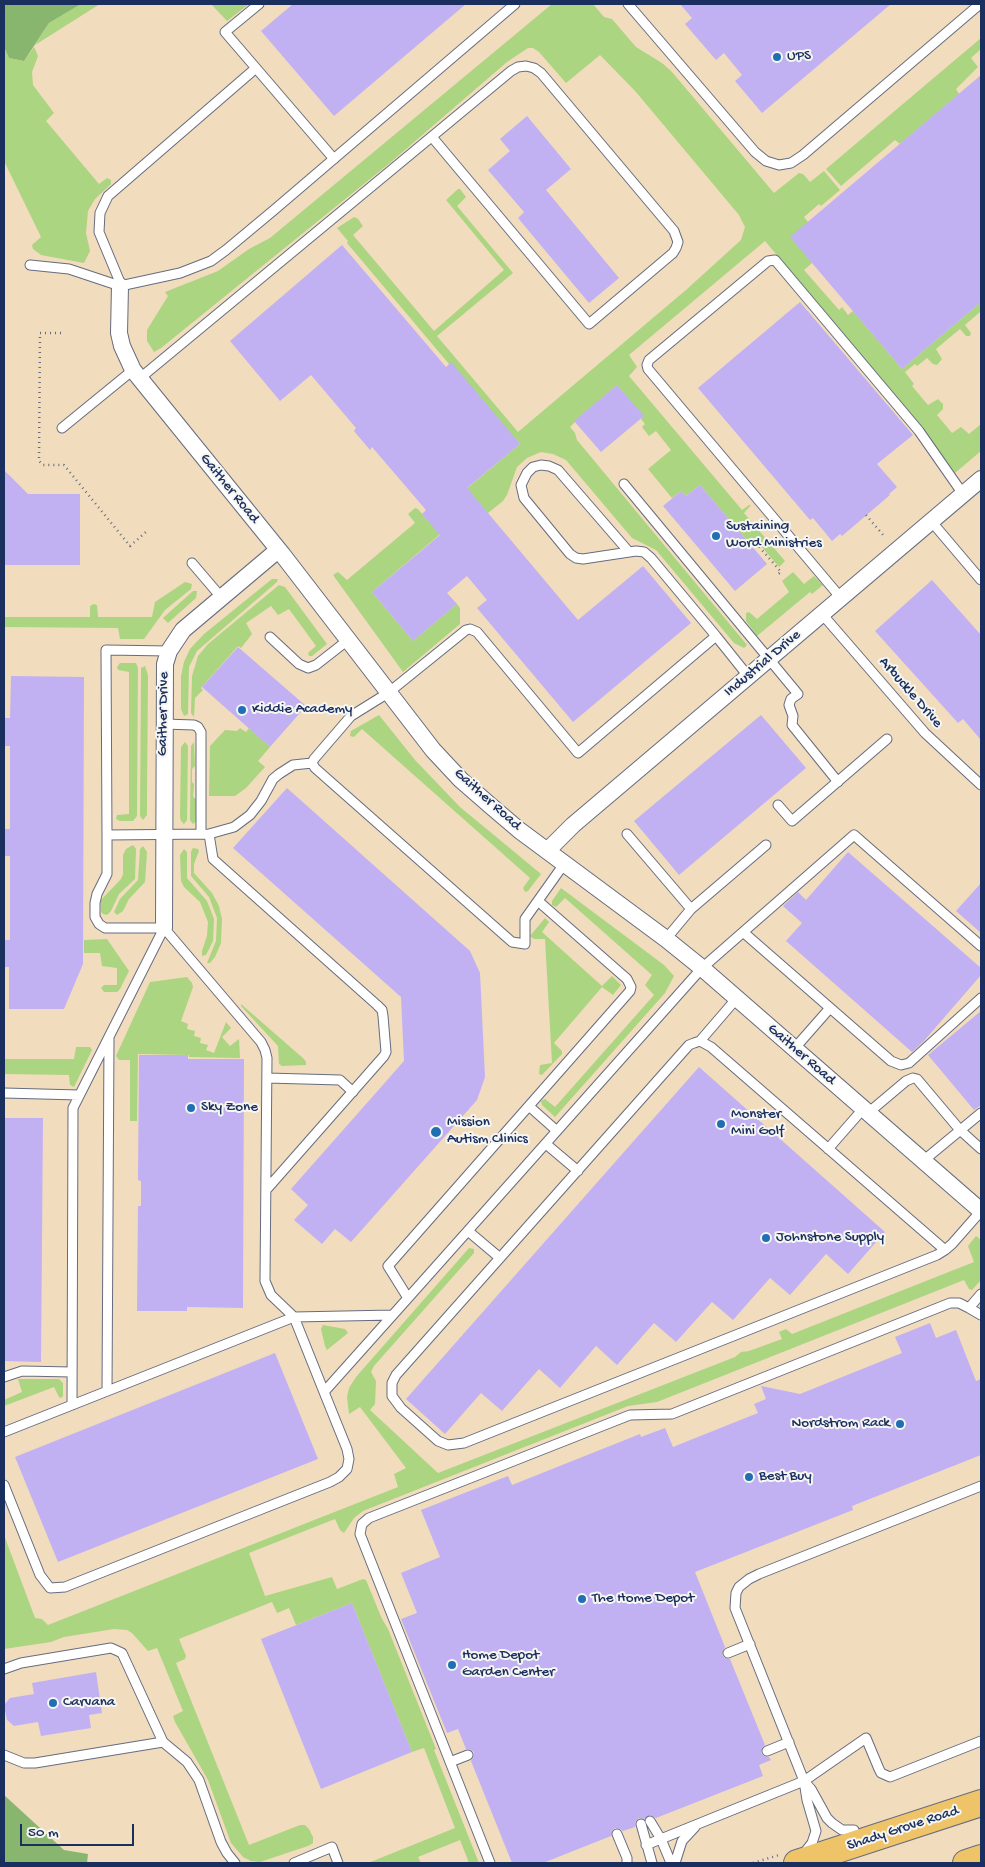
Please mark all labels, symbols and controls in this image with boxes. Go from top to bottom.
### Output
place label: UPS [787,48,811,66]
marker: UPS [771,51,783,63]
street label: Gaither Road [195,450,263,528]
place label: Sustaining Word Ministries [726,518,822,553]
marker: Sustaining Word Ministries [710,530,722,542]
street label: Industrial Drive [721,627,805,701]
street label: Arbuckle Drive [874,654,946,732]
street label: Gaither Drive [154,672,174,756]
place label: Kiddie Academy [252,701,352,719]
marker: Kiddie Academy [236,704,248,716]
street label: Gaither Road [450,765,524,835]
street label: Gaither Road [763,1020,839,1090]
place label: Sky Zone [201,1099,258,1117]
marker: Sky Zone [185,1102,197,1114]
place label: Monster Mini Golf [731,1106,784,1141]
place label: Mission Autism Clinics [447,1114,528,1149]
marker: Monster Mini Golf [715,1118,727,1130]
marker: Mission Autism Clinics [429,1125,443,1139]
place label: Johnstone Supply [776,1229,884,1247]
marker: Johnstone Supply [760,1232,772,1244]
place label: Nordstrom Rack [791,1415,890,1433]
marker: Nordstrom Rack [894,1418,906,1430]
place label: Best Buy [759,1468,812,1486]
marker: Best Buy [743,1471,755,1483]
place label: The Home Depot [592,1590,694,1608]
marker: The Home Depot [576,1593,588,1605]
place label: Home Depot Garden Center [462,1647,554,1682]
marker: Home Depot Garden Center [446,1659,458,1671]
place label: Carvana [63,1694,115,1712]
marker: Carvana [47,1697,59,1709]
street label: Shady Grove Road [845,1802,961,1856]
scale bar [22,1814,136,1846]
text: 50 m [28,1824,59,1842]

